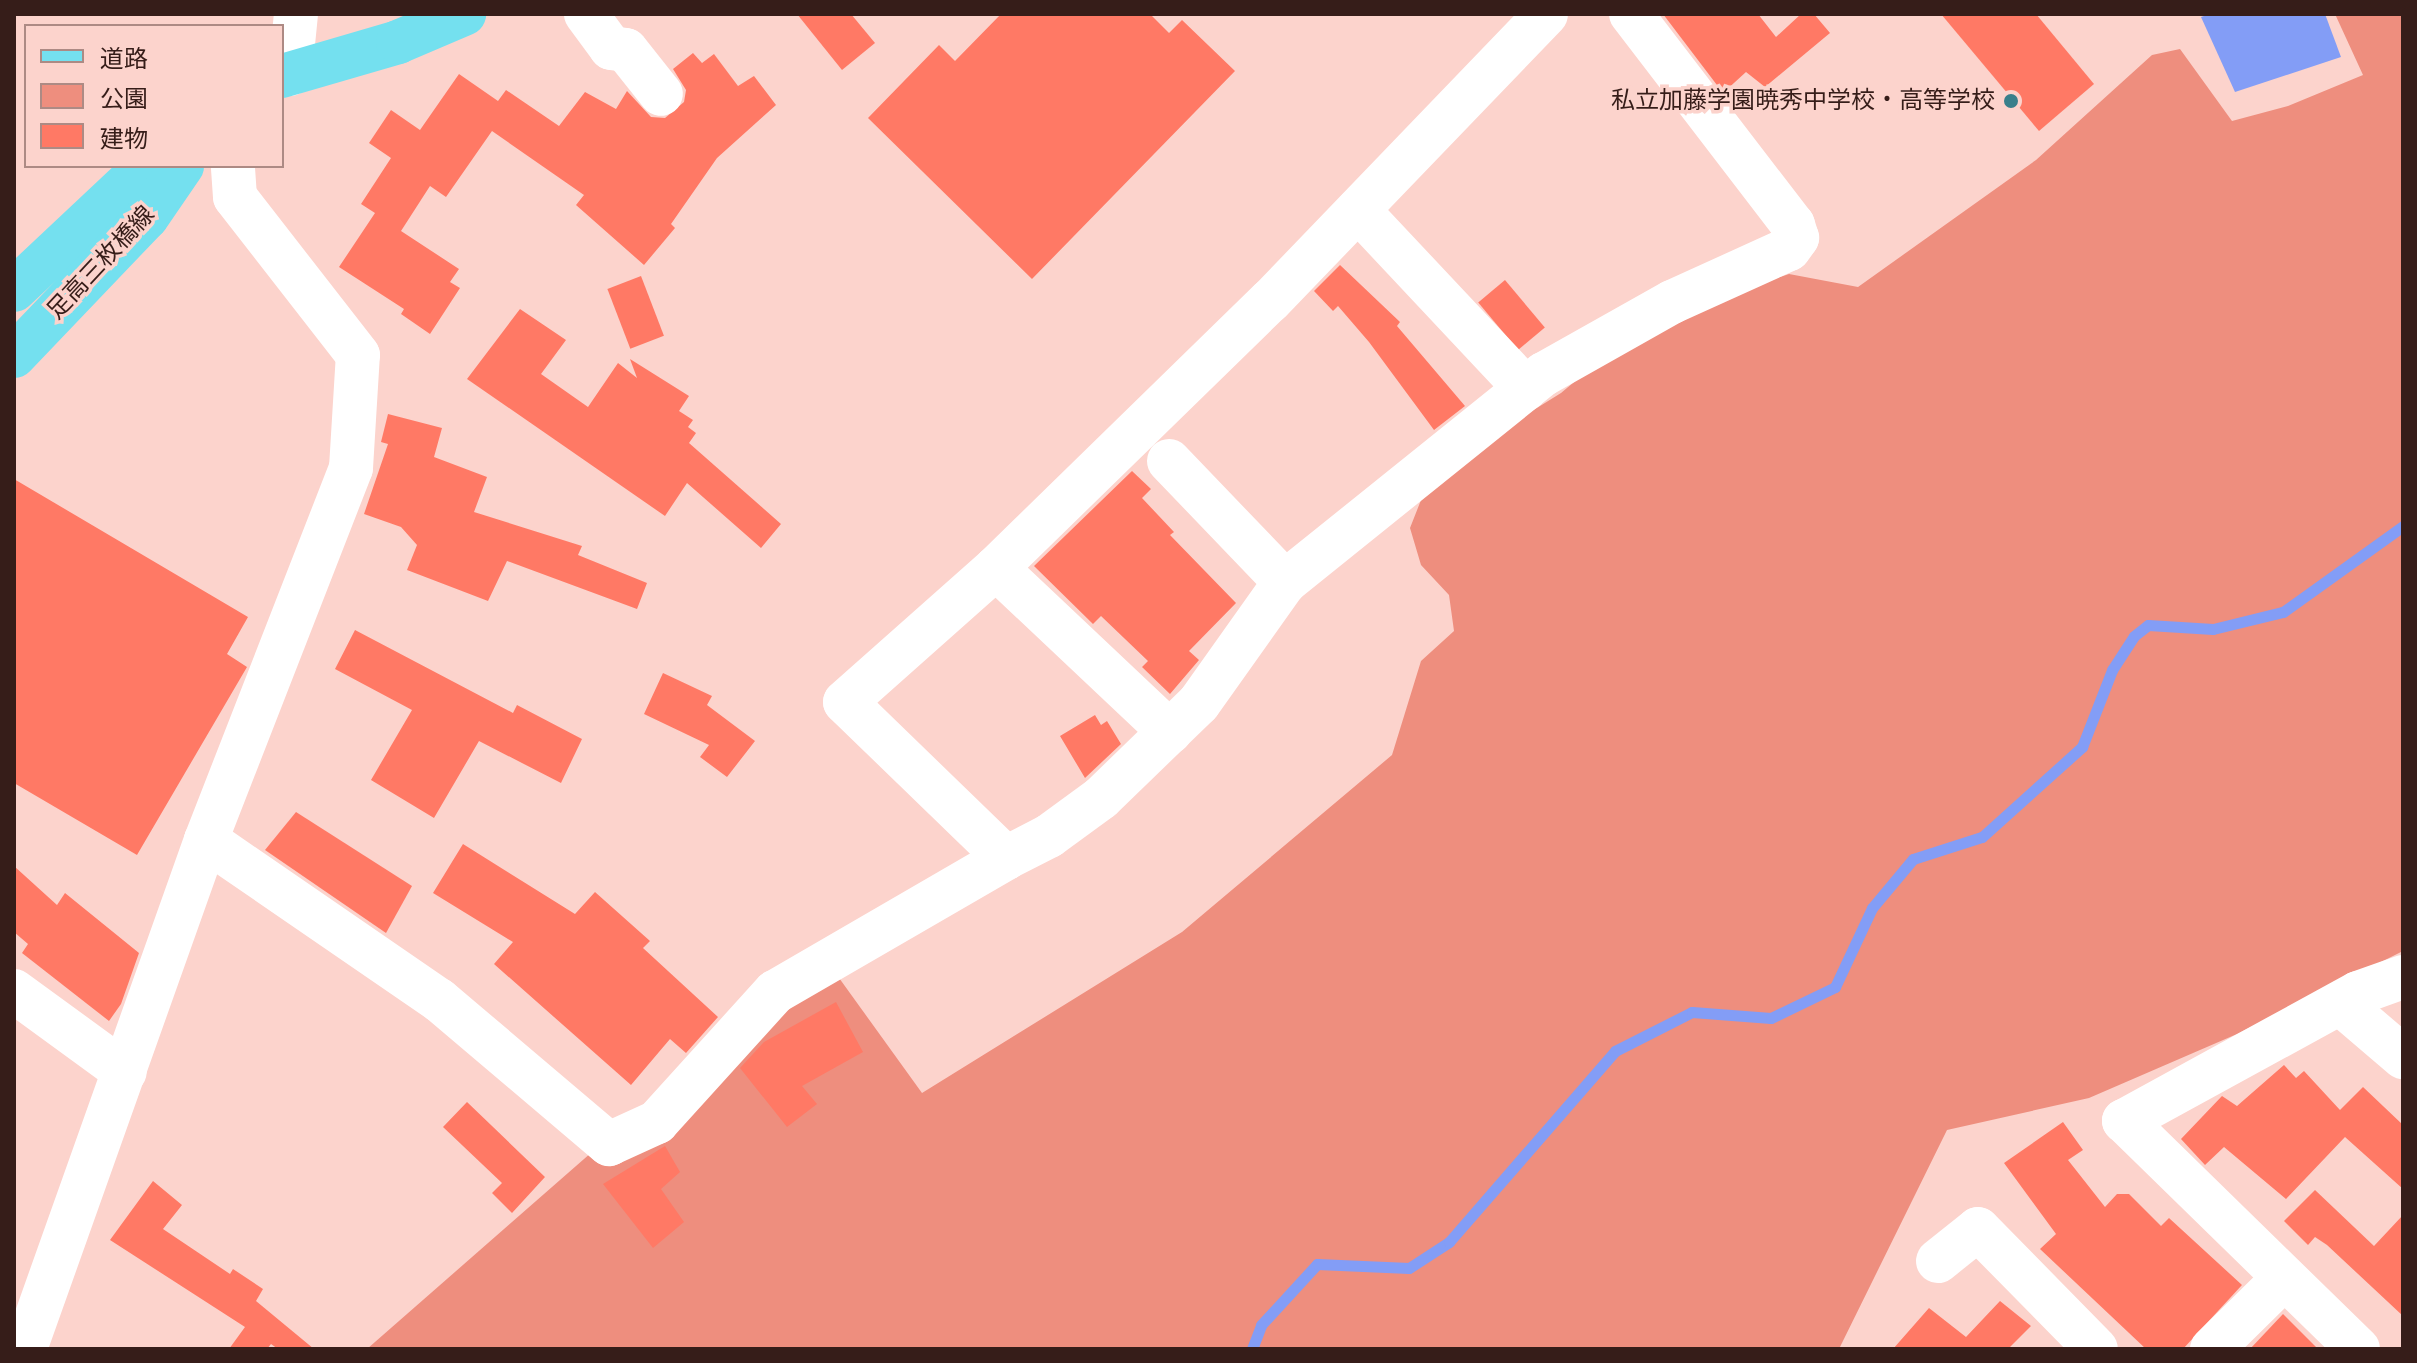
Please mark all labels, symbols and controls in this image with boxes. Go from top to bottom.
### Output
legend [24,24,284,168]
text: 道路 [100,45,148,73]
text: 公園 [100,85,148,113]
place label: 私立加藤学園暁秀中学校・高等学校 [1611,87,1995,115]
marker: 私立加藤学園暁秀中学校・高等学校 [2002,92,2020,110]
text: 建物 [100,125,148,153]
street label: 足高三枚橋線 [41,201,161,325]

